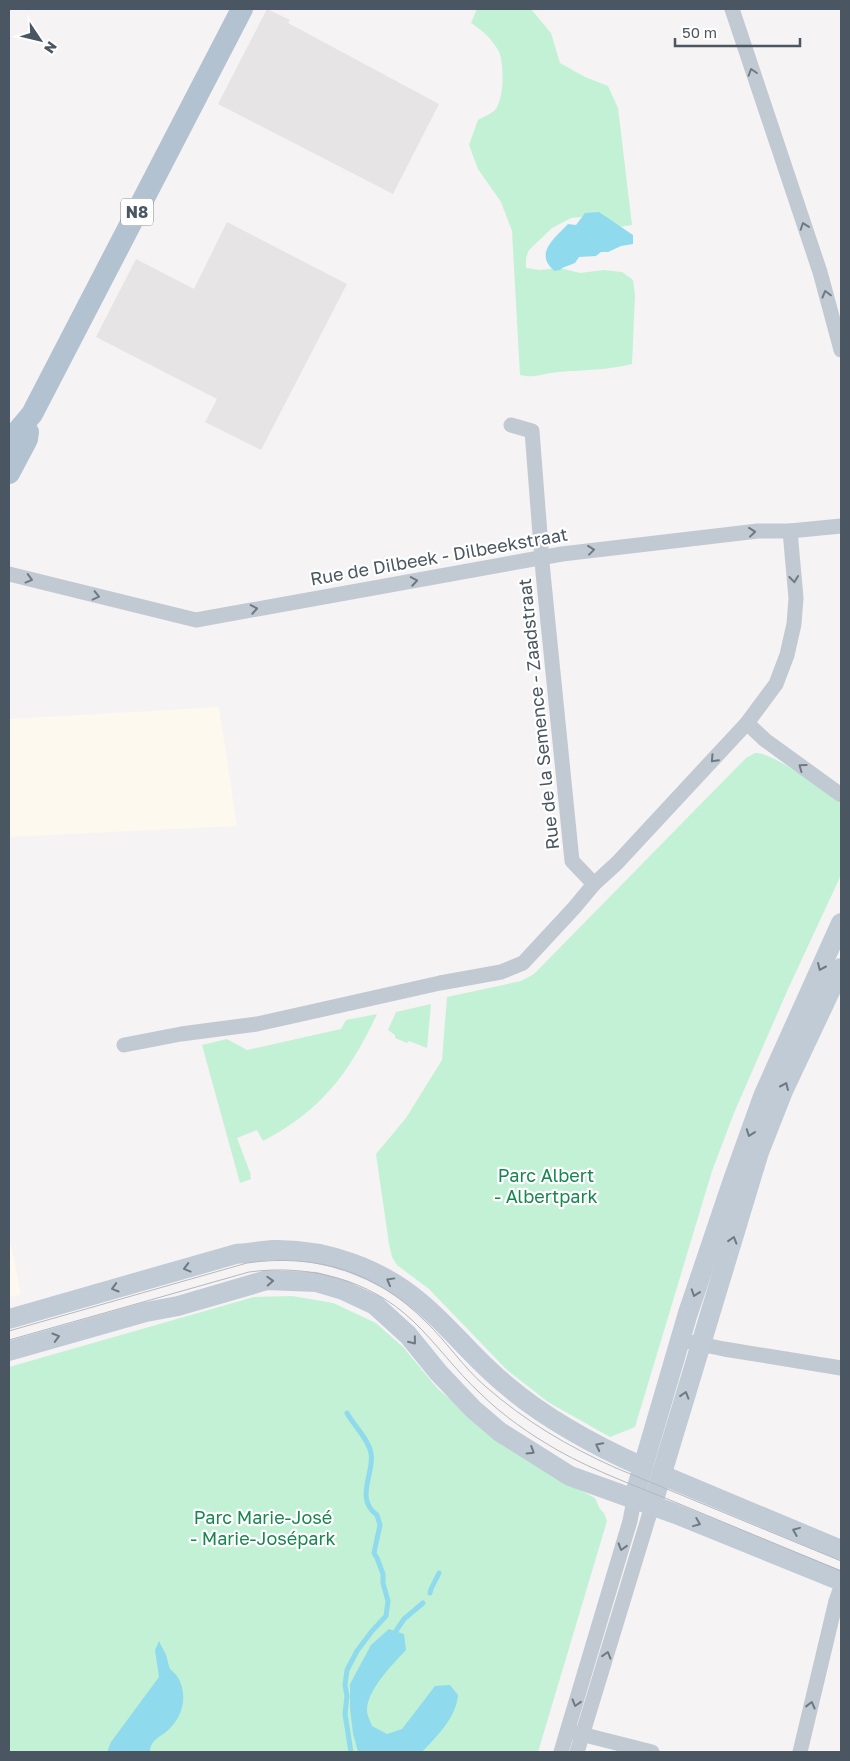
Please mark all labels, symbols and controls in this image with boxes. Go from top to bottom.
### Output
north arrow [15,15,65,65]
scale bar [675,15,800,47]
text: 50 m [682,23,717,41]
text: N [41,39,61,57]
one-way arrow [748,69,758,77]
road number: N8 [121,198,153,226]
one-way arrow [800,223,810,231]
one-way arrow [821,290,832,299]
street label: Rue de Dilbeek - Dilbeekstraat [308,523,569,590]
one-way arrow [748,527,756,538]
one-way arrow [587,545,595,556]
one-way arrow [24,573,33,584]
one-way arrow [410,576,419,586]
one-way arrow [788,576,799,584]
street label: Rue de la Semence - Zaadstraat [513,577,563,851]
one-way arrow [91,590,100,601]
one-way arrow [250,605,259,615]
one-way arrow [711,753,720,762]
one-way arrow [798,764,808,773]
one-way arrow [816,962,827,971]
one-way arrow [779,1082,790,1091]
one-way arrow [746,1128,756,1137]
park label: Parc Albert - Albertpark [494,1164,598,1207]
one-way arrow [727,1236,737,1245]
one-way arrow [183,1262,191,1273]
one-way arrow [266,1276,274,1287]
one-way arrow [386,1278,395,1288]
one-way arrow [111,1283,120,1293]
one-way arrow [691,1288,701,1297]
one-way arrow [51,1333,59,1343]
one-way arrow [407,1335,415,1344]
one-way arrow [680,1392,690,1400]
one-way arrow [595,1442,604,1452]
one-way arrow [526,1445,535,1455]
park label: Parc Marie-José - Marie-Josépark [190,1506,336,1549]
one-way arrow [692,1517,701,1527]
one-way arrow [792,1527,801,1538]
one-way arrow [618,1543,628,1551]
one-way arrow [601,1652,611,1660]
one-way arrow [571,1698,581,1707]
one-way arrow [805,1700,816,1709]

